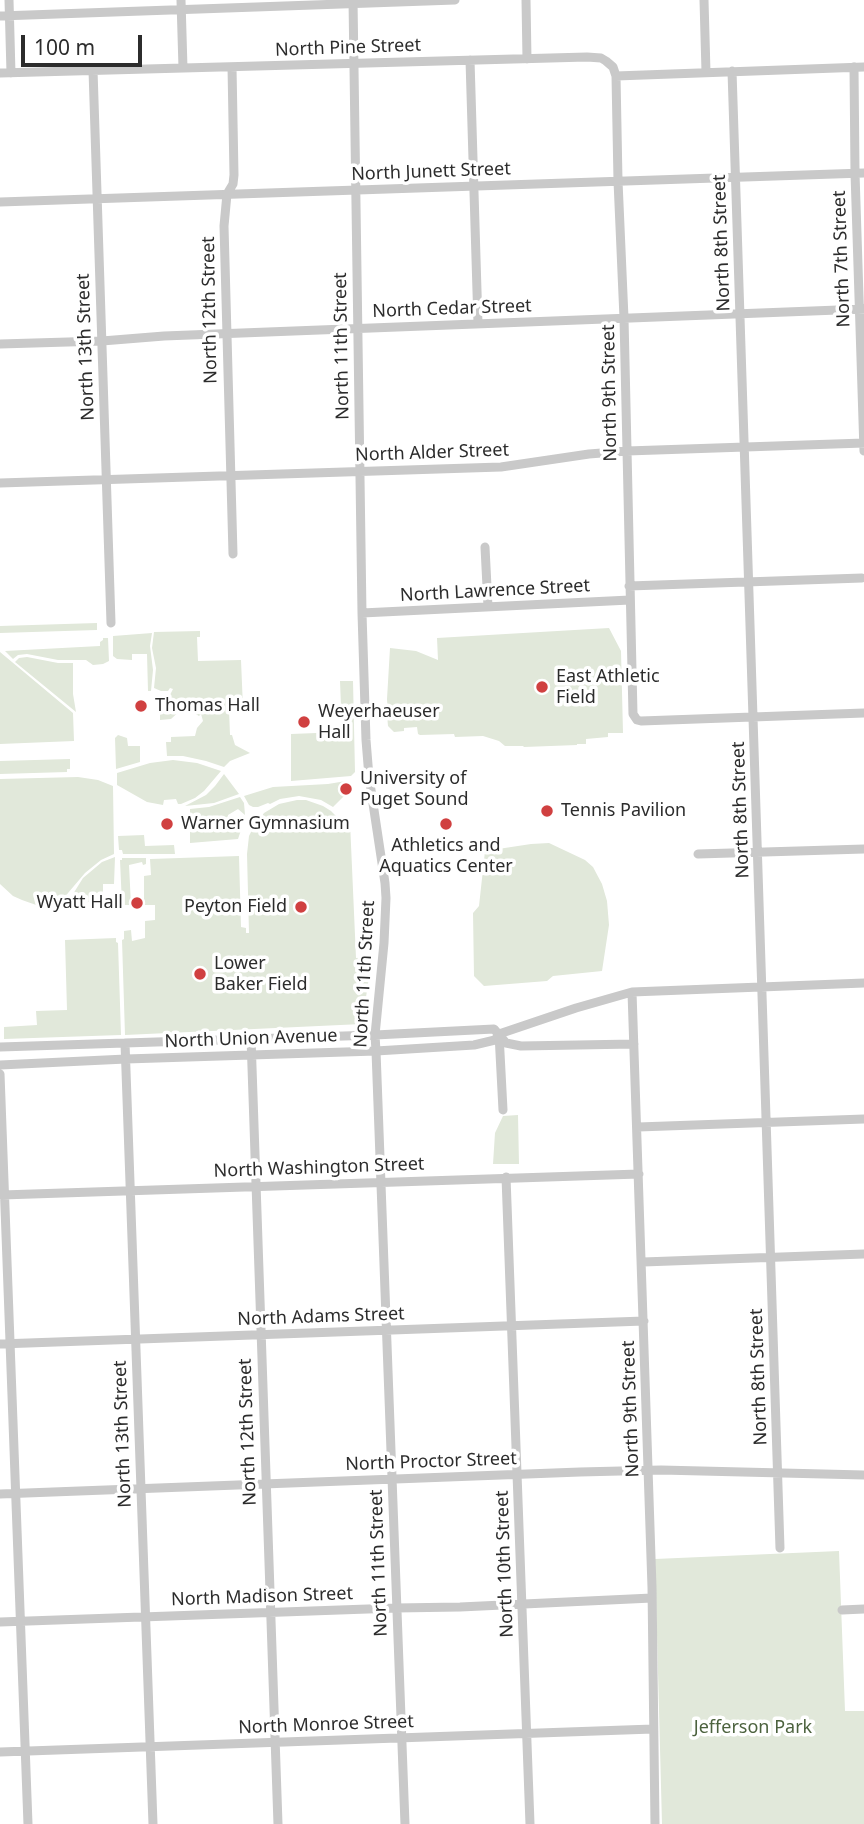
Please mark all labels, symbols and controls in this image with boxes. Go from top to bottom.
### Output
scale bar [24,21,145,65]
text: 100 m [34,33,95,61]
street label: North Pine Street [275,35,421,61]
street label: North Junett Street [351,158,511,186]
street label: North 8th Street [709,174,735,312]
street label: North 7th Street [829,190,855,328]
street label: North 12th Street [198,236,222,384]
street label: North 11th Street [330,272,354,420]
street label: North 13th Street [73,273,99,421]
street label: North Cedar Street [372,295,532,323]
street label: North 9th Street [598,324,622,462]
street label: North Alder Street [355,440,509,466]
street label: North Lawrence Street [400,575,590,607]
place label: East Athletic Field [556,666,660,708]
marker: East Athletic Field [534,679,550,695]
place label: Thomas Hall [155,695,260,717]
marker: Thomas Hall [133,698,149,714]
place label: Weyerhaeuser Hall [318,701,440,744]
marker: Weyerhaeuser Hall [296,714,312,730]
street label: North 8th Street [728,741,754,879]
place label: University of Puget Sound [360,768,469,810]
marker: University of Puget Sound [338,781,354,797]
place label: Tennis Pavilion [561,800,686,822]
marker: Tennis Pavilion [539,803,555,819]
place label: Warner Gymnasium [181,813,350,835]
marker: Warner Gymnasium [159,816,175,832]
marker: Athletics and Aquatics Center [438,816,454,832]
place label: Athletics and Aquatics Center [379,835,513,878]
place label: Wyatt Hall [37,892,123,914]
marker: Wyatt Hall [129,895,145,911]
place label: Peyton Field [184,896,287,918]
marker: Peyton Field [293,899,309,915]
street label: North 11th Street [350,900,380,1048]
place label: Lower Baker Field [214,953,308,996]
marker: Lower Baker Field [192,966,208,982]
street label: North Union Avenue [164,1025,338,1053]
street label: North Washington Street [213,1154,425,1182]
street label: North Adams Street [237,1303,405,1331]
street label: North 8th Street [746,1308,772,1446]
street label: North 9th Street [618,1340,644,1478]
street label: North 12th Street [235,1358,261,1506]
street label: North 13th Street [110,1360,136,1508]
street label: North Proctor Street [345,1448,517,1476]
street label: North 11th Street [366,1489,392,1637]
street label: North 10th Street [492,1490,518,1638]
street label: North Madison Street [171,1583,353,1611]
street label: North Monroe Street [238,1711,414,1739]
park label: Jefferson Park [694,1717,812,1739]

